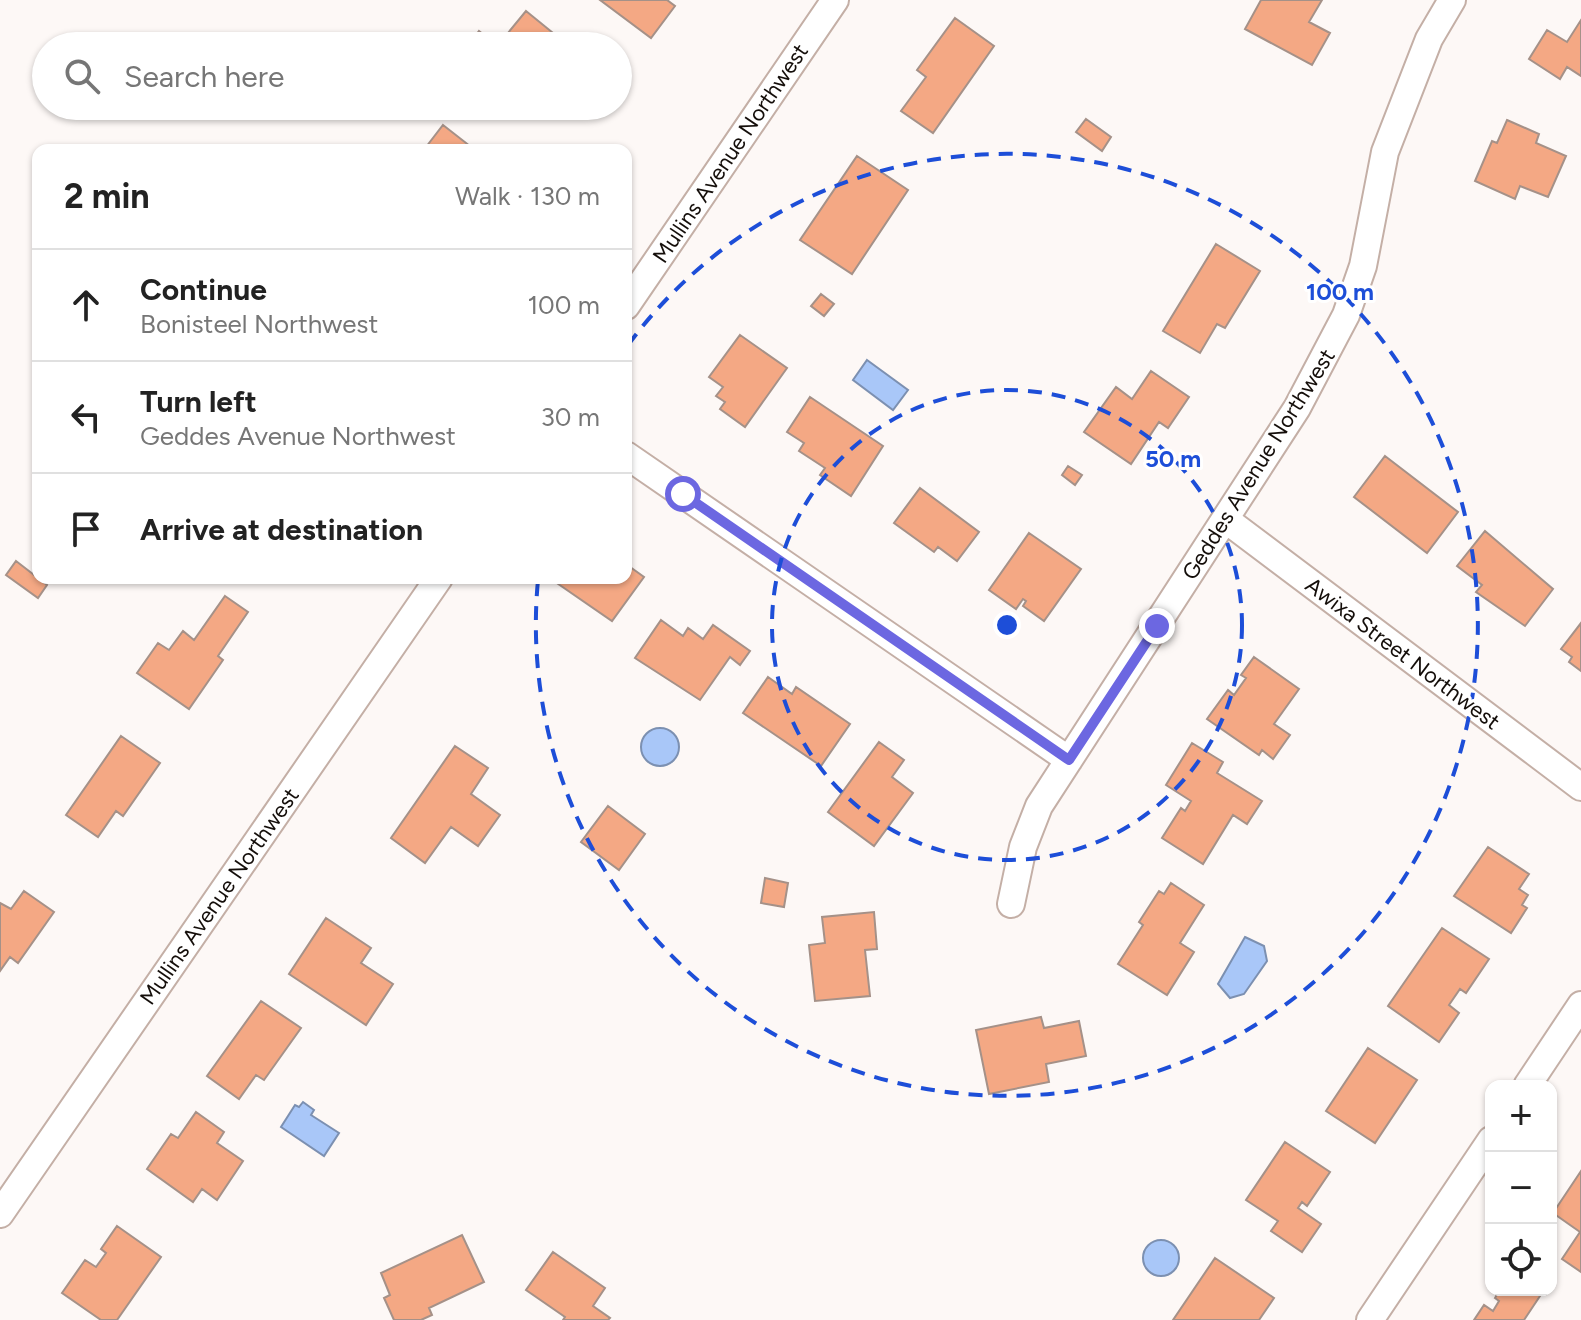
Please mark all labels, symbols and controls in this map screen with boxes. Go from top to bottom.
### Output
search box [32,32,632,120]
street label: Mullins Avenue Northwest [647,38,814,268]
icon: search [60,54,104,98]
text: Search here [124,58,284,95]
text: 2 min [64,176,150,217]
text: Walk · 130 m [455,180,600,212]
text: Continue [140,271,267,308]
text: 100 m [1306,277,1374,306]
icon: ahead [64,283,108,327]
text: 100 m [527,289,600,321]
text: Bonisteel Northwest [140,308,378,340]
street label: Geddes Avenue Northwest [1176,344,1341,585]
text: Turn left [140,383,257,420]
icon: left [64,395,108,439]
text: 30 m [541,401,600,433]
text: Geddes Avenue Northwest [140,420,456,452]
text: 50 m [1145,444,1201,473]
route start [665,476,701,512]
icon: arrive [64,507,108,551]
text: Arrive at destination [140,511,423,548]
street label: Awixa Street Northwest [1300,572,1505,735]
route end [1139,608,1175,644]
centre of rings [993,611,1021,639]
street label: Mullins Avenue Northwest [134,783,305,1010]
map controls [1485,1080,1557,1296]
button: + [1485,1080,1557,1152]
button: − [1485,1152,1557,1224]
button: locate [1485,1224,1557,1296]

